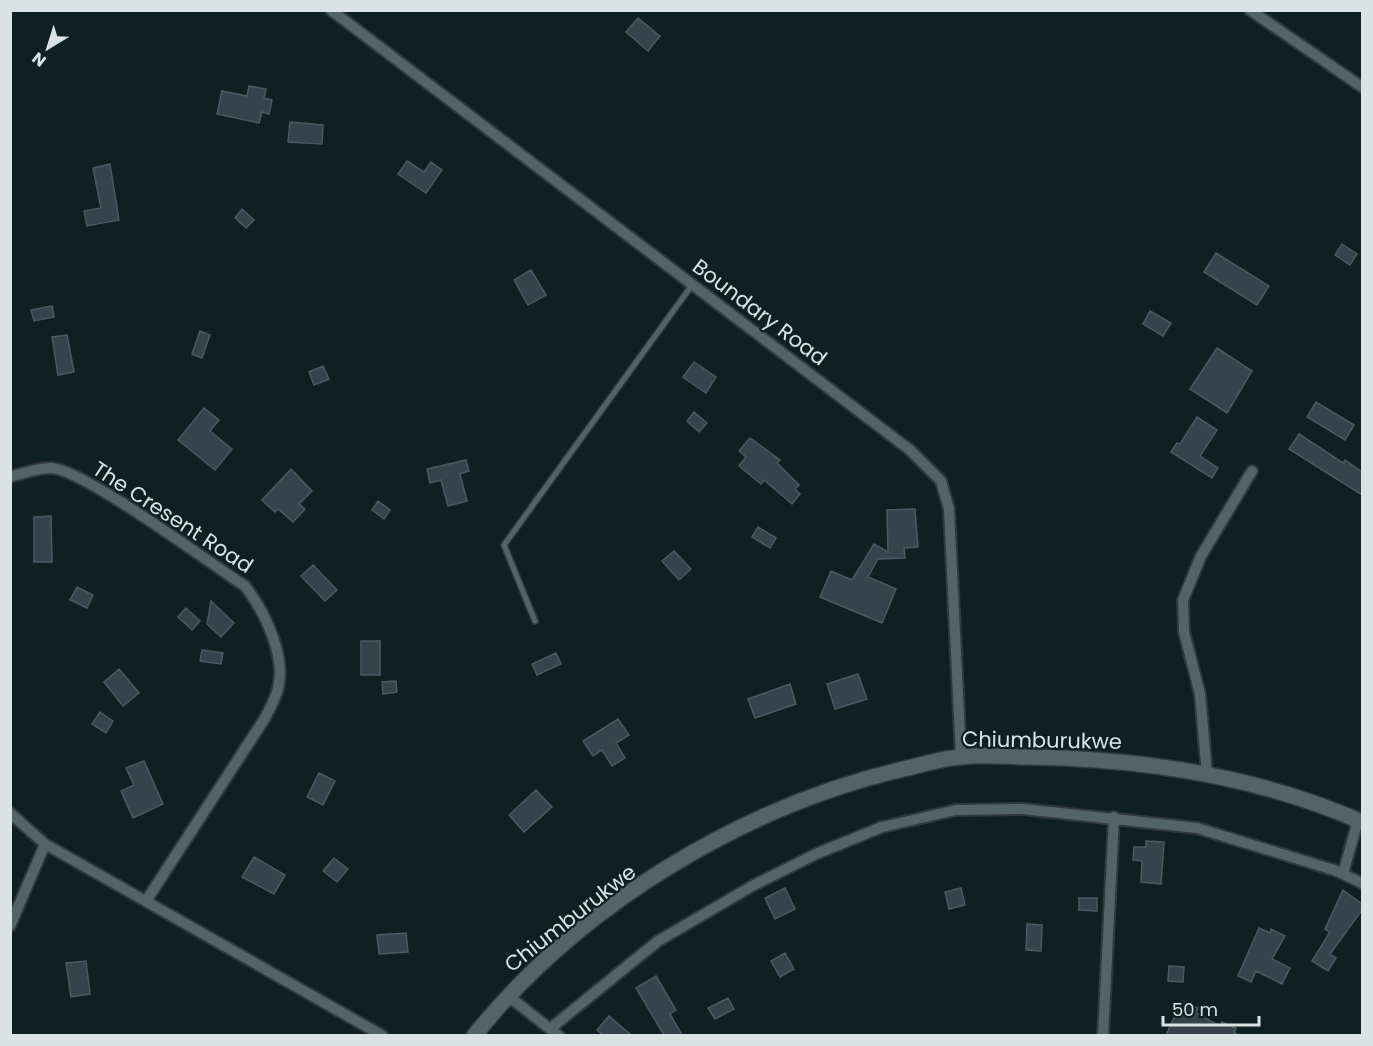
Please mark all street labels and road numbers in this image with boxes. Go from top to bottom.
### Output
street label: Boundary Road [687,252,833,372]
street label: The Cresent Road [87,454,259,580]
street label: Chiumburukwe [962,724,1122,756]
street label: Chiumburukwe [498,857,642,979]

